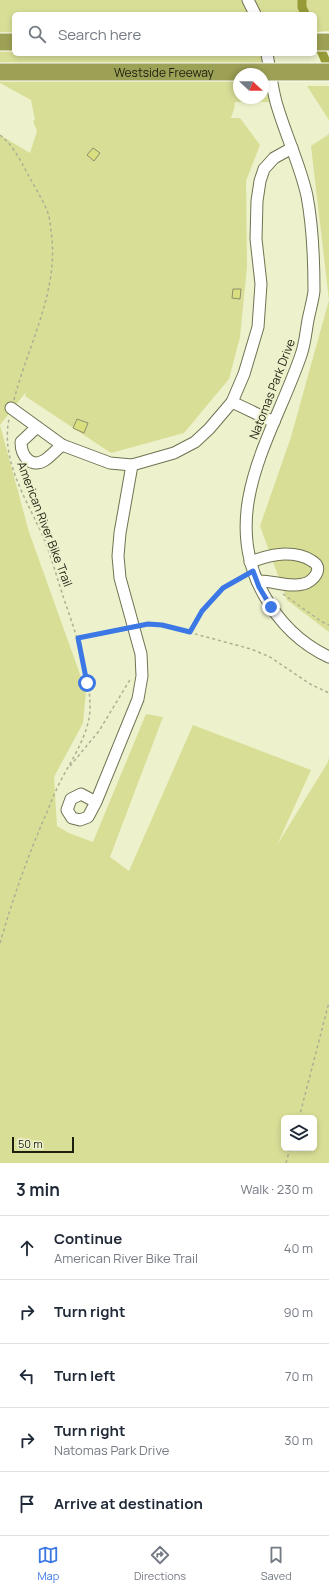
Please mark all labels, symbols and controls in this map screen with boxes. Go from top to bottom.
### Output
search box [12,12,317,56]
icon: search [26,23,48,45]
text: Search here [58,24,141,45]
street label: Westside Freeway [114,64,215,81]
north arrow [233,68,269,104]
street label: Natomas Park Drive [245,336,299,442]
street label: American River Bike Trail [13,459,77,589]
route end [262,598,280,616]
route start [78,674,96,692]
map controls [281,1115,317,1151]
button: layers [281,1115,317,1151]
scale bar [12,1135,74,1154]
text: 50 m [18,1136,43,1151]
text: 3 min [16,1178,60,1201]
text: Walk · 230 m [240,1180,313,1198]
text: Continue [54,1228,122,1249]
icon: ahead [16,1237,38,1259]
text: 40 m [284,1239,313,1257]
text: American River Bike Trail [54,1249,198,1267]
icon: right [16,1301,38,1323]
text: Turn right [54,1301,125,1322]
text: 90 m [283,1303,313,1321]
icon: left [16,1365,38,1387]
text: Turn left [54,1365,116,1386]
text: 70 m [285,1367,313,1385]
text: Turn right [54,1420,125,1441]
icon: right [16,1429,38,1451]
text: 30 m [284,1431,313,1449]
text: Natomas Park Drive [54,1441,169,1459]
icon: arrive [16,1493,38,1515]
text: Arrive at destination [54,1493,203,1514]
tab: Map [37,1544,59,1583]
tab: Directions [134,1544,186,1583]
tab: Saved [261,1544,292,1583]

